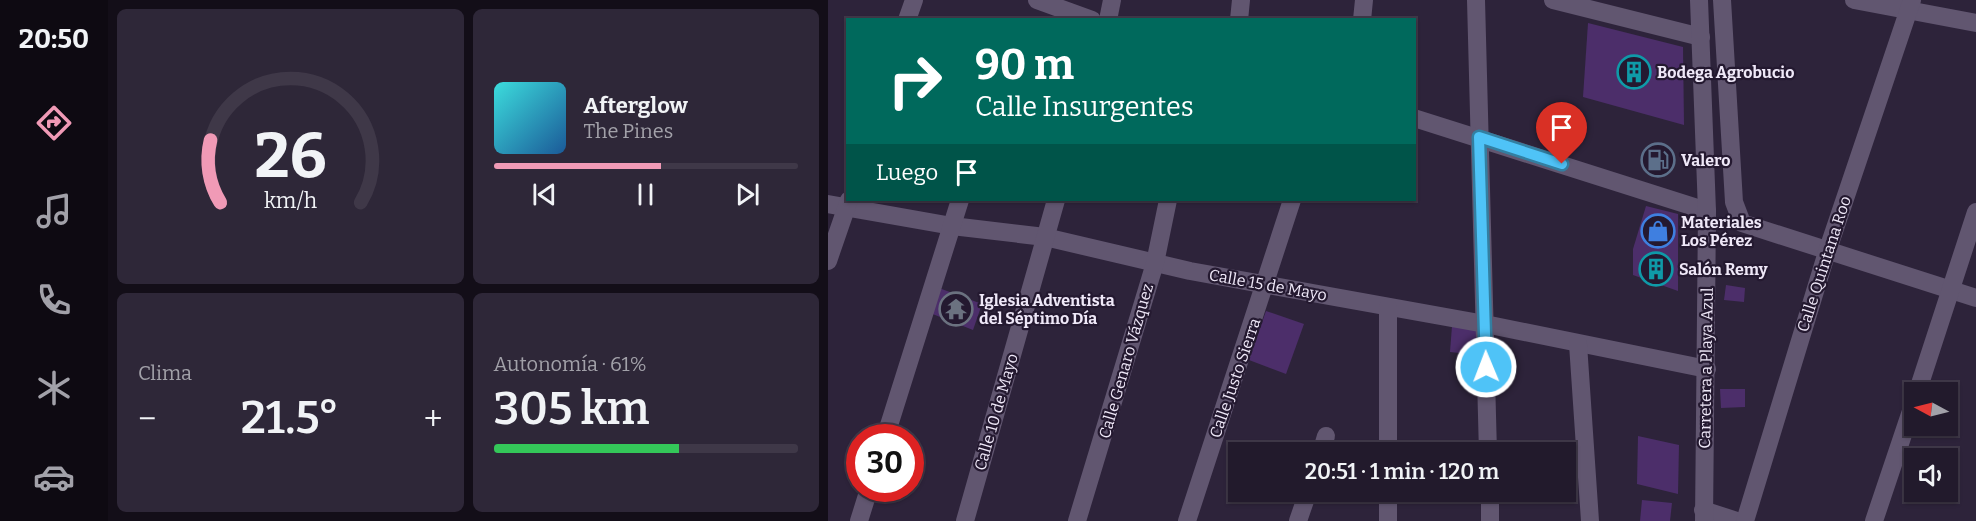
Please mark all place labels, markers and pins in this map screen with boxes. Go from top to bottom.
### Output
building icon: Bodega Agrobucio [1616,54,1652,90]
place label: Bodega Agrobucio [1657,63,1794,82]
pin [1536,102,1587,164]
fuel station icon: Valero [1640,142,1676,178]
place label: Valero [1681,151,1730,170]
shop icon: Materiales Los Pérez [1640,213,1676,249]
place label: Materiales Los Pérez [1681,213,1762,250]
building icon: Salón Remy [1638,251,1674,287]
place label: Salón Remy [1679,260,1768,279]
temple icon: Iglesia Adventista del Séptimo Día [938,291,974,327]
place label: Iglesia Adventista del Séptimo Día [979,291,1115,328]

